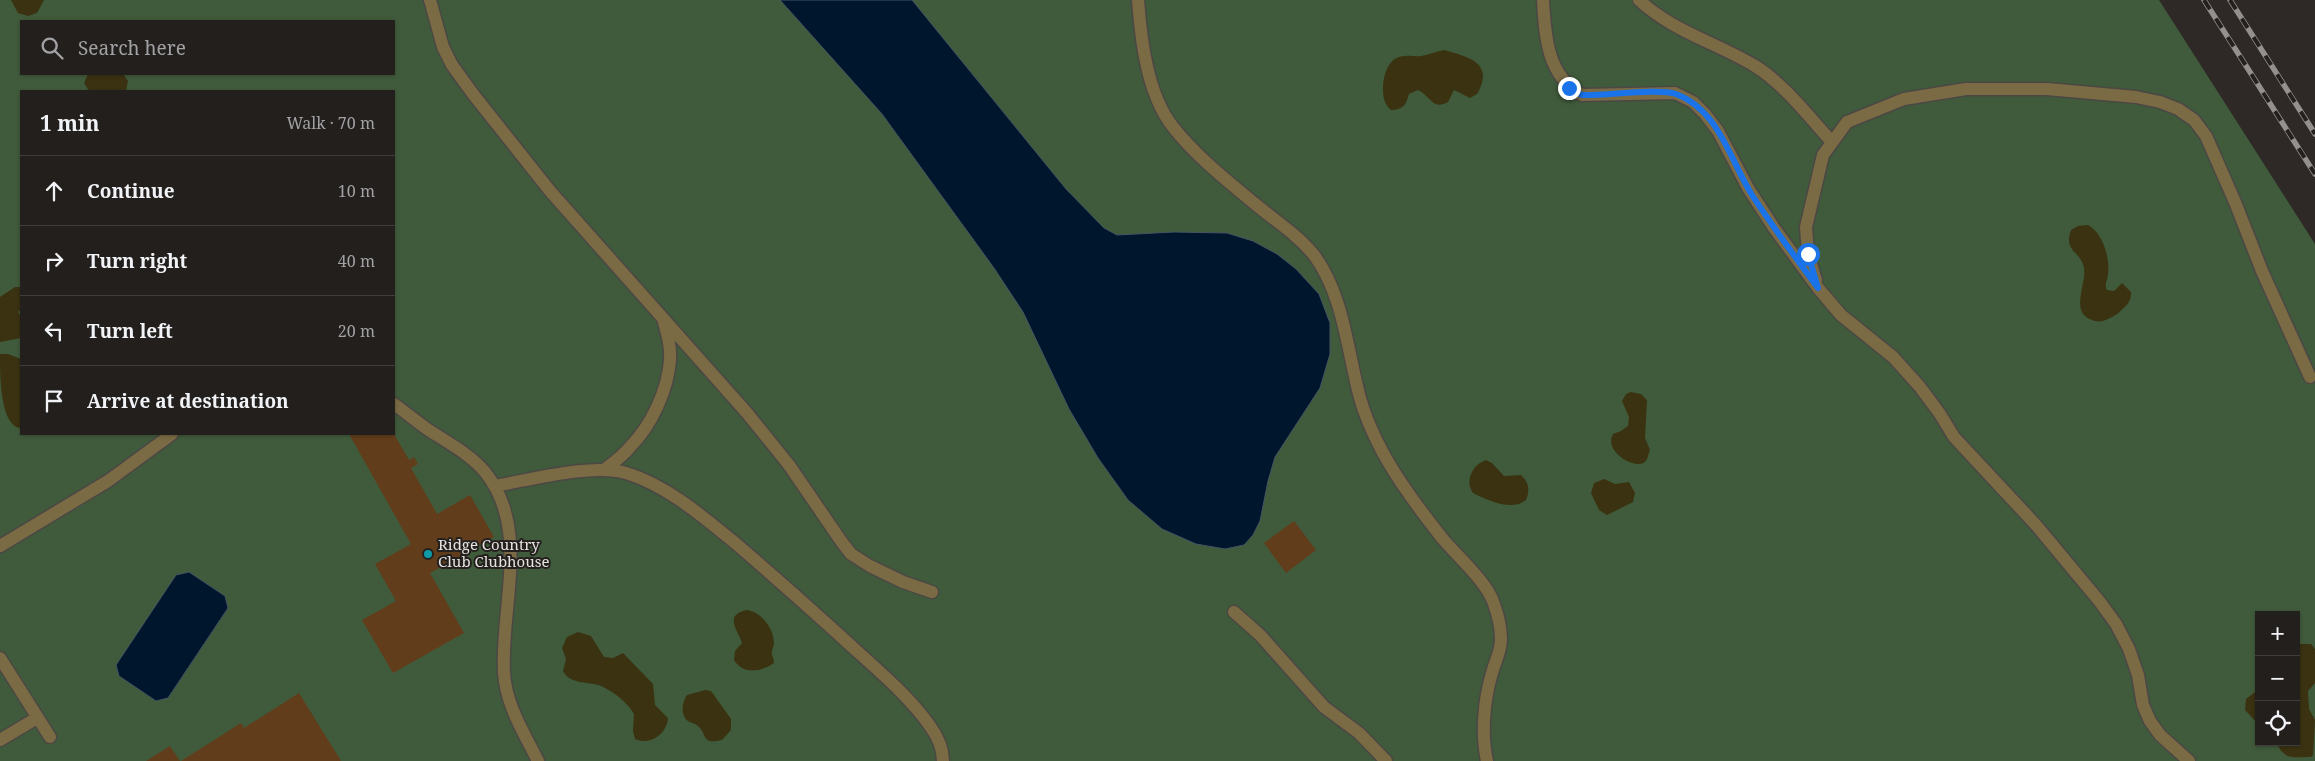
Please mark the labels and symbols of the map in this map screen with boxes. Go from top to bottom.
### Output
route end [1558,77,1581,100]
route start [1797,243,1820,266]
place label: Ridge Country Club Clubhouse [438,534,550,571]
marker: Ridge Country Club Clubhouse [422,548,434,560]

